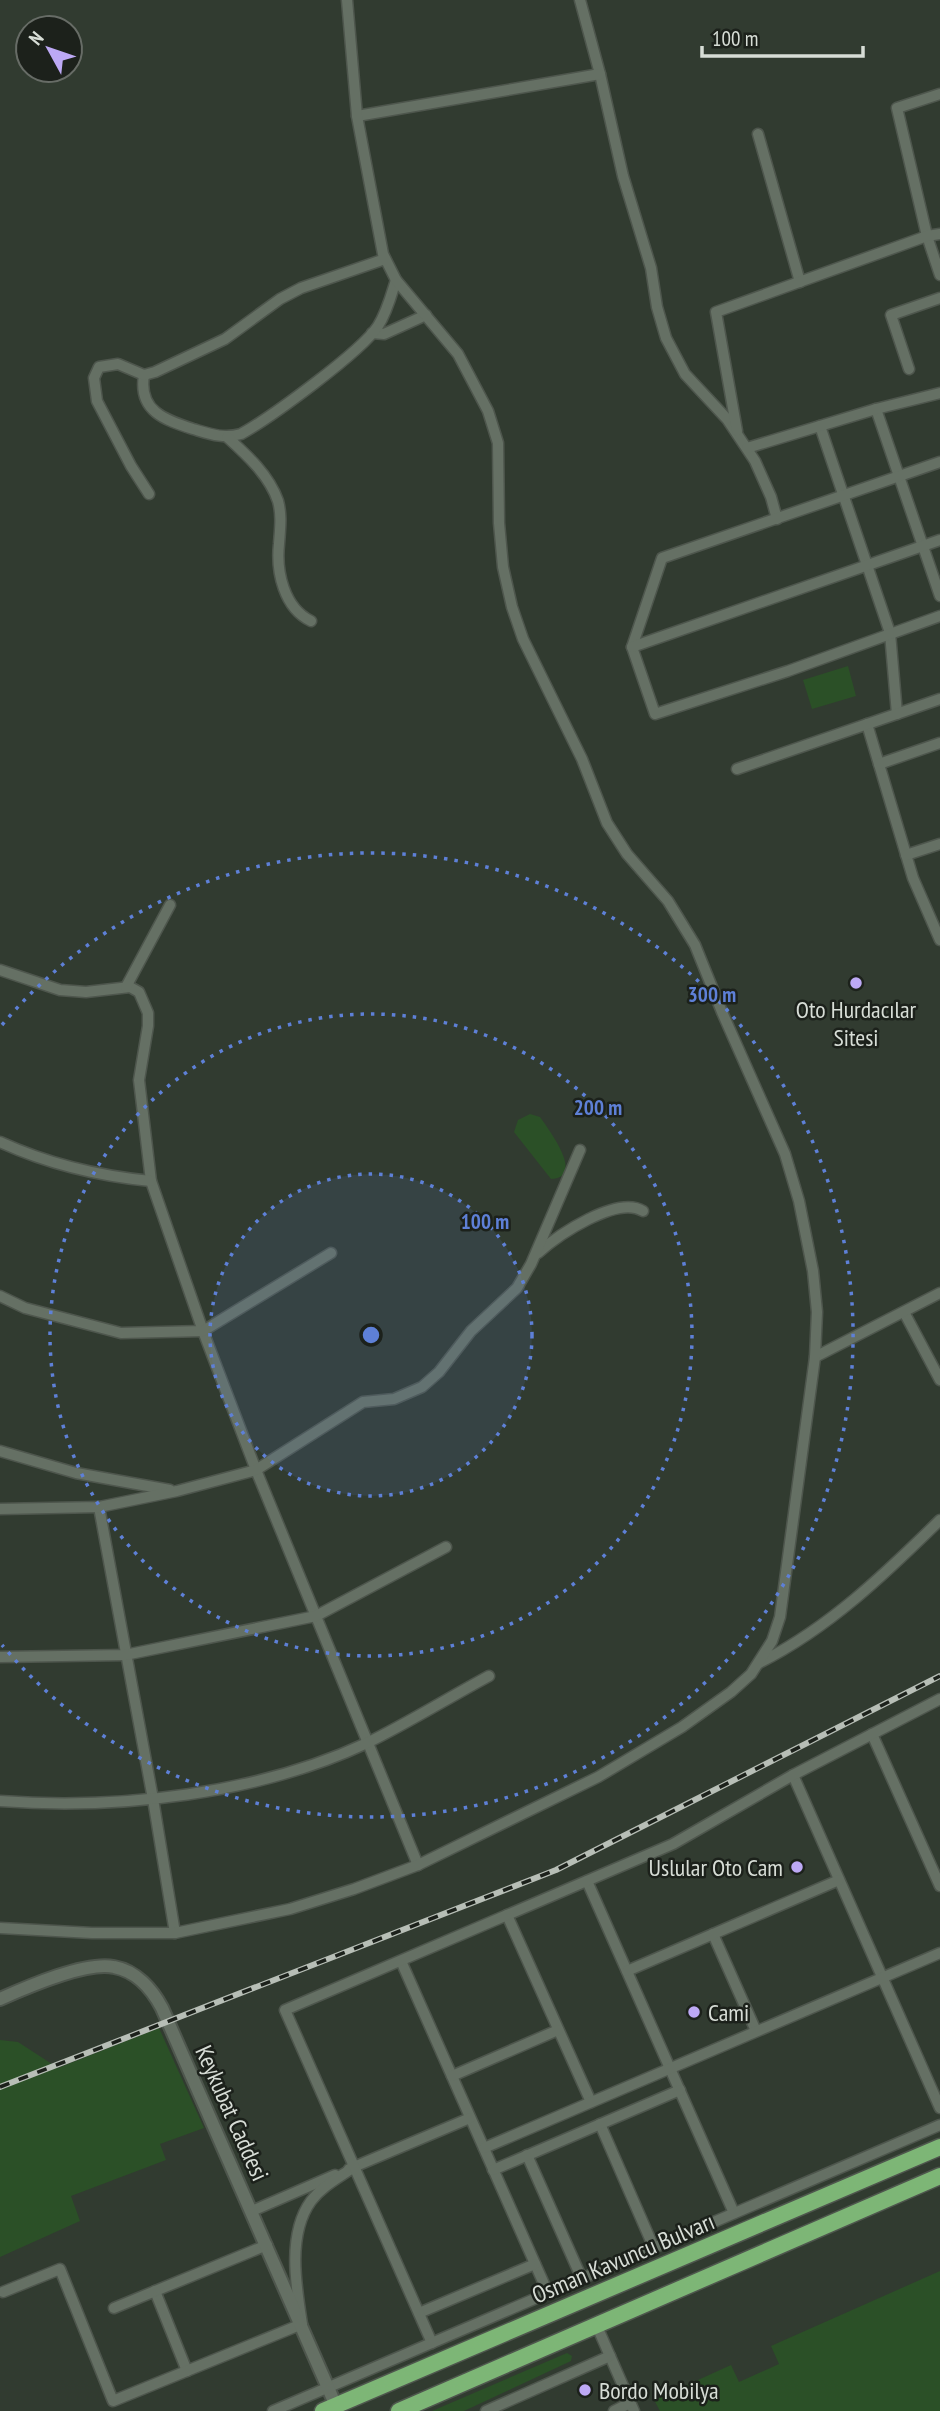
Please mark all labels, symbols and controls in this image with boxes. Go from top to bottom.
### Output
north arrow [14,14,84,84]
scale bar [702,14,863,58]
text: 100 m [712,25,758,52]
text: N [23,26,48,50]
marker: Oto Hurdacılar Sitesi [848,975,864,991]
text: 300 m [688,981,736,1008]
place label: Oto Hurdacılar Sitesi [796,994,917,1053]
text: 200 m [574,1094,622,1121]
text: 100 m [461,1208,509,1235]
centre of rings [359,1323,383,1347]
place label: Uslular Oto Cam [649,1852,783,1883]
marker: Uslular Oto Cam [789,1859,805,1875]
place label: Cami [708,1997,749,2028]
marker: Cami [686,2004,702,2020]
street label: Keykubat Caddesi [188,2040,276,2186]
street label: Osman Kavuncu Bulvarı [527,2206,719,2310]
place label: Bordo Mobilya [599,2375,719,2406]
marker: Bordo Mobilya [577,2382,593,2398]

